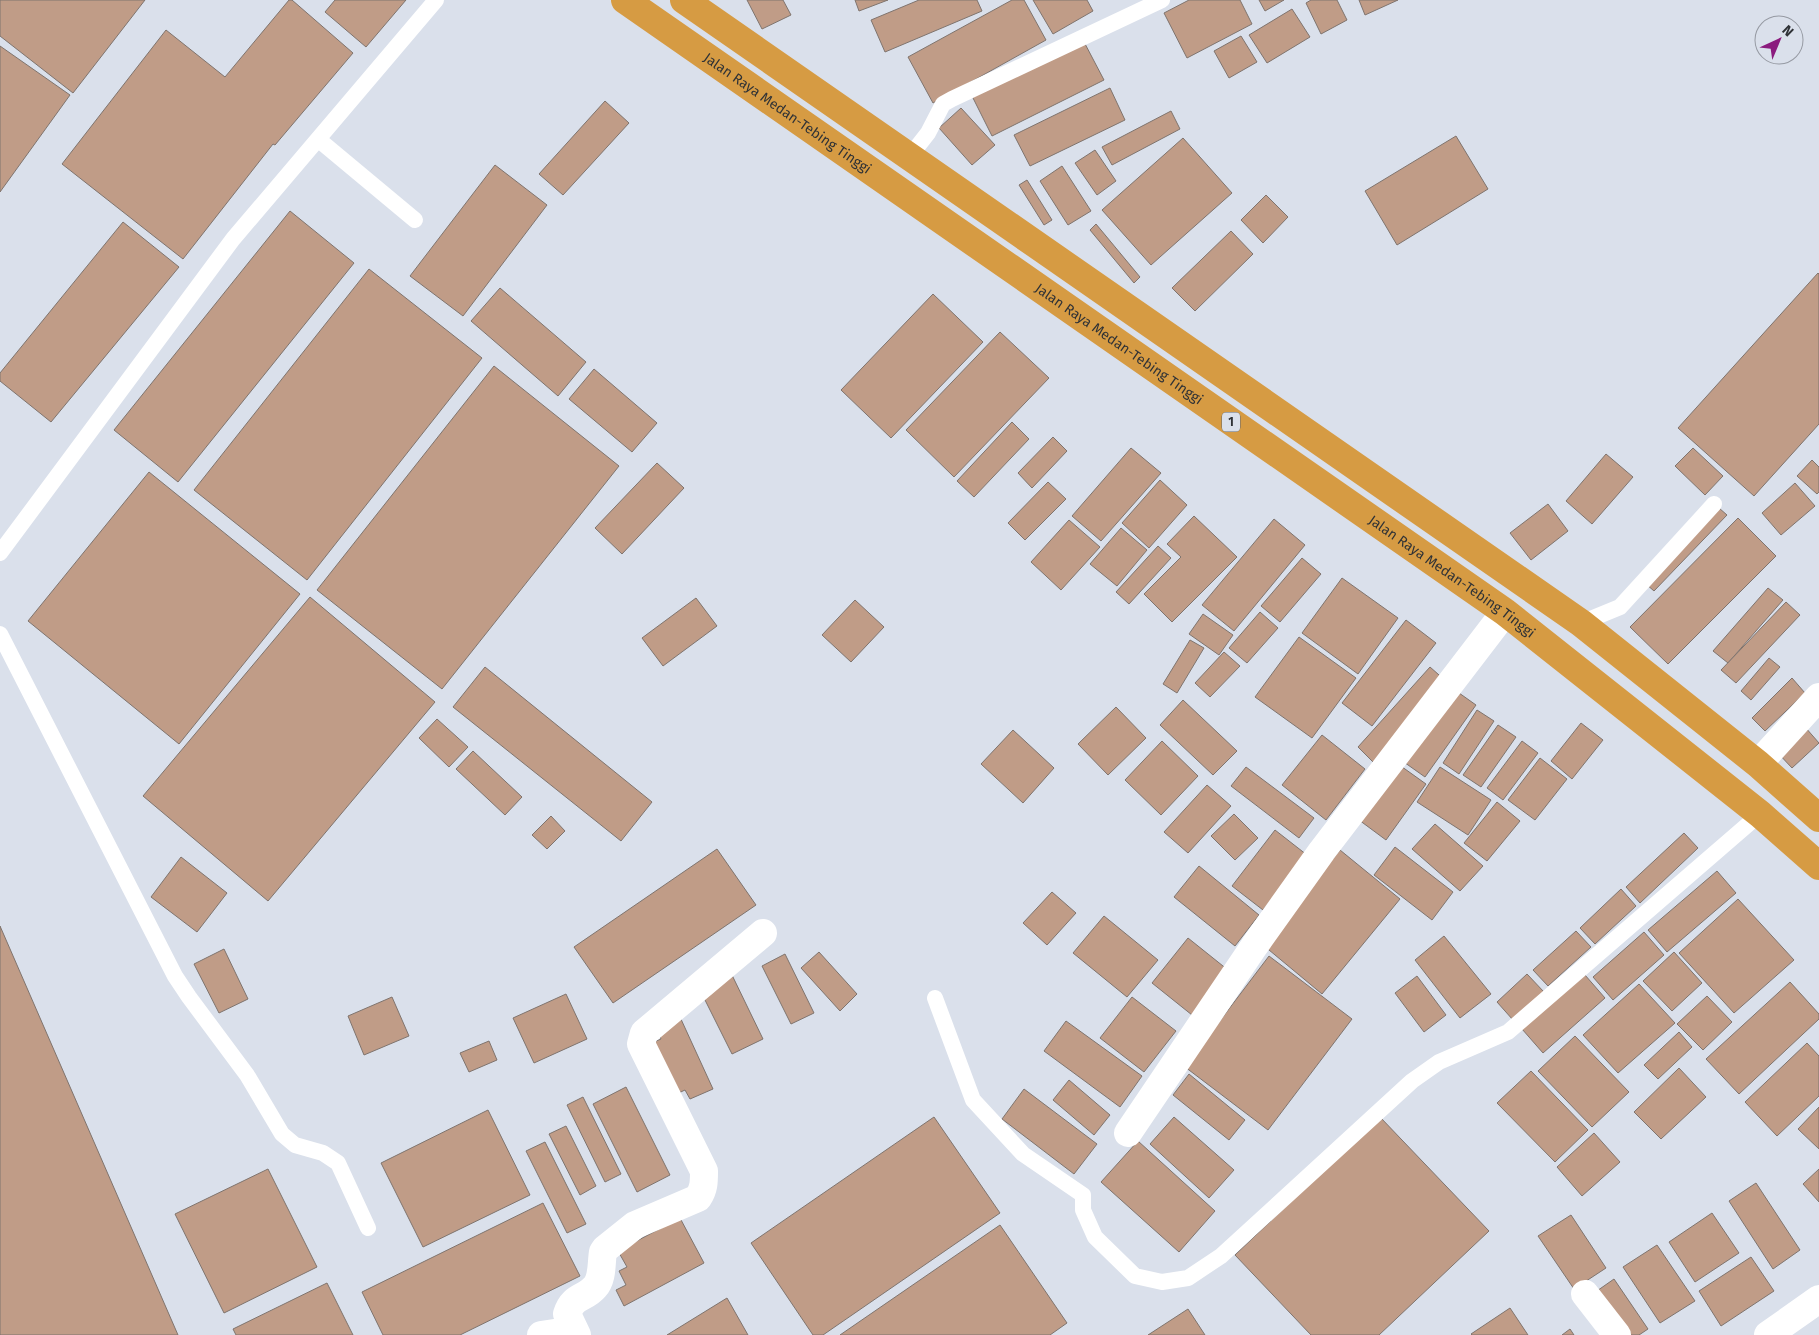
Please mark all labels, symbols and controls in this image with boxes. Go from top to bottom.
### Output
north arrow [1754,15,1804,65]
text: N [1778,22,1797,40]
street label: Jalan Raya Medan-Tebing Tinggi [700,49,875,177]
street label: Jalan Raya Medan-Tebing Tinggi [1032,280,1206,408]
road number: 1 [1222,412,1240,432]
street label: Jalan Raya Medan-Tebing Tinggi [1365,511,1539,641]

